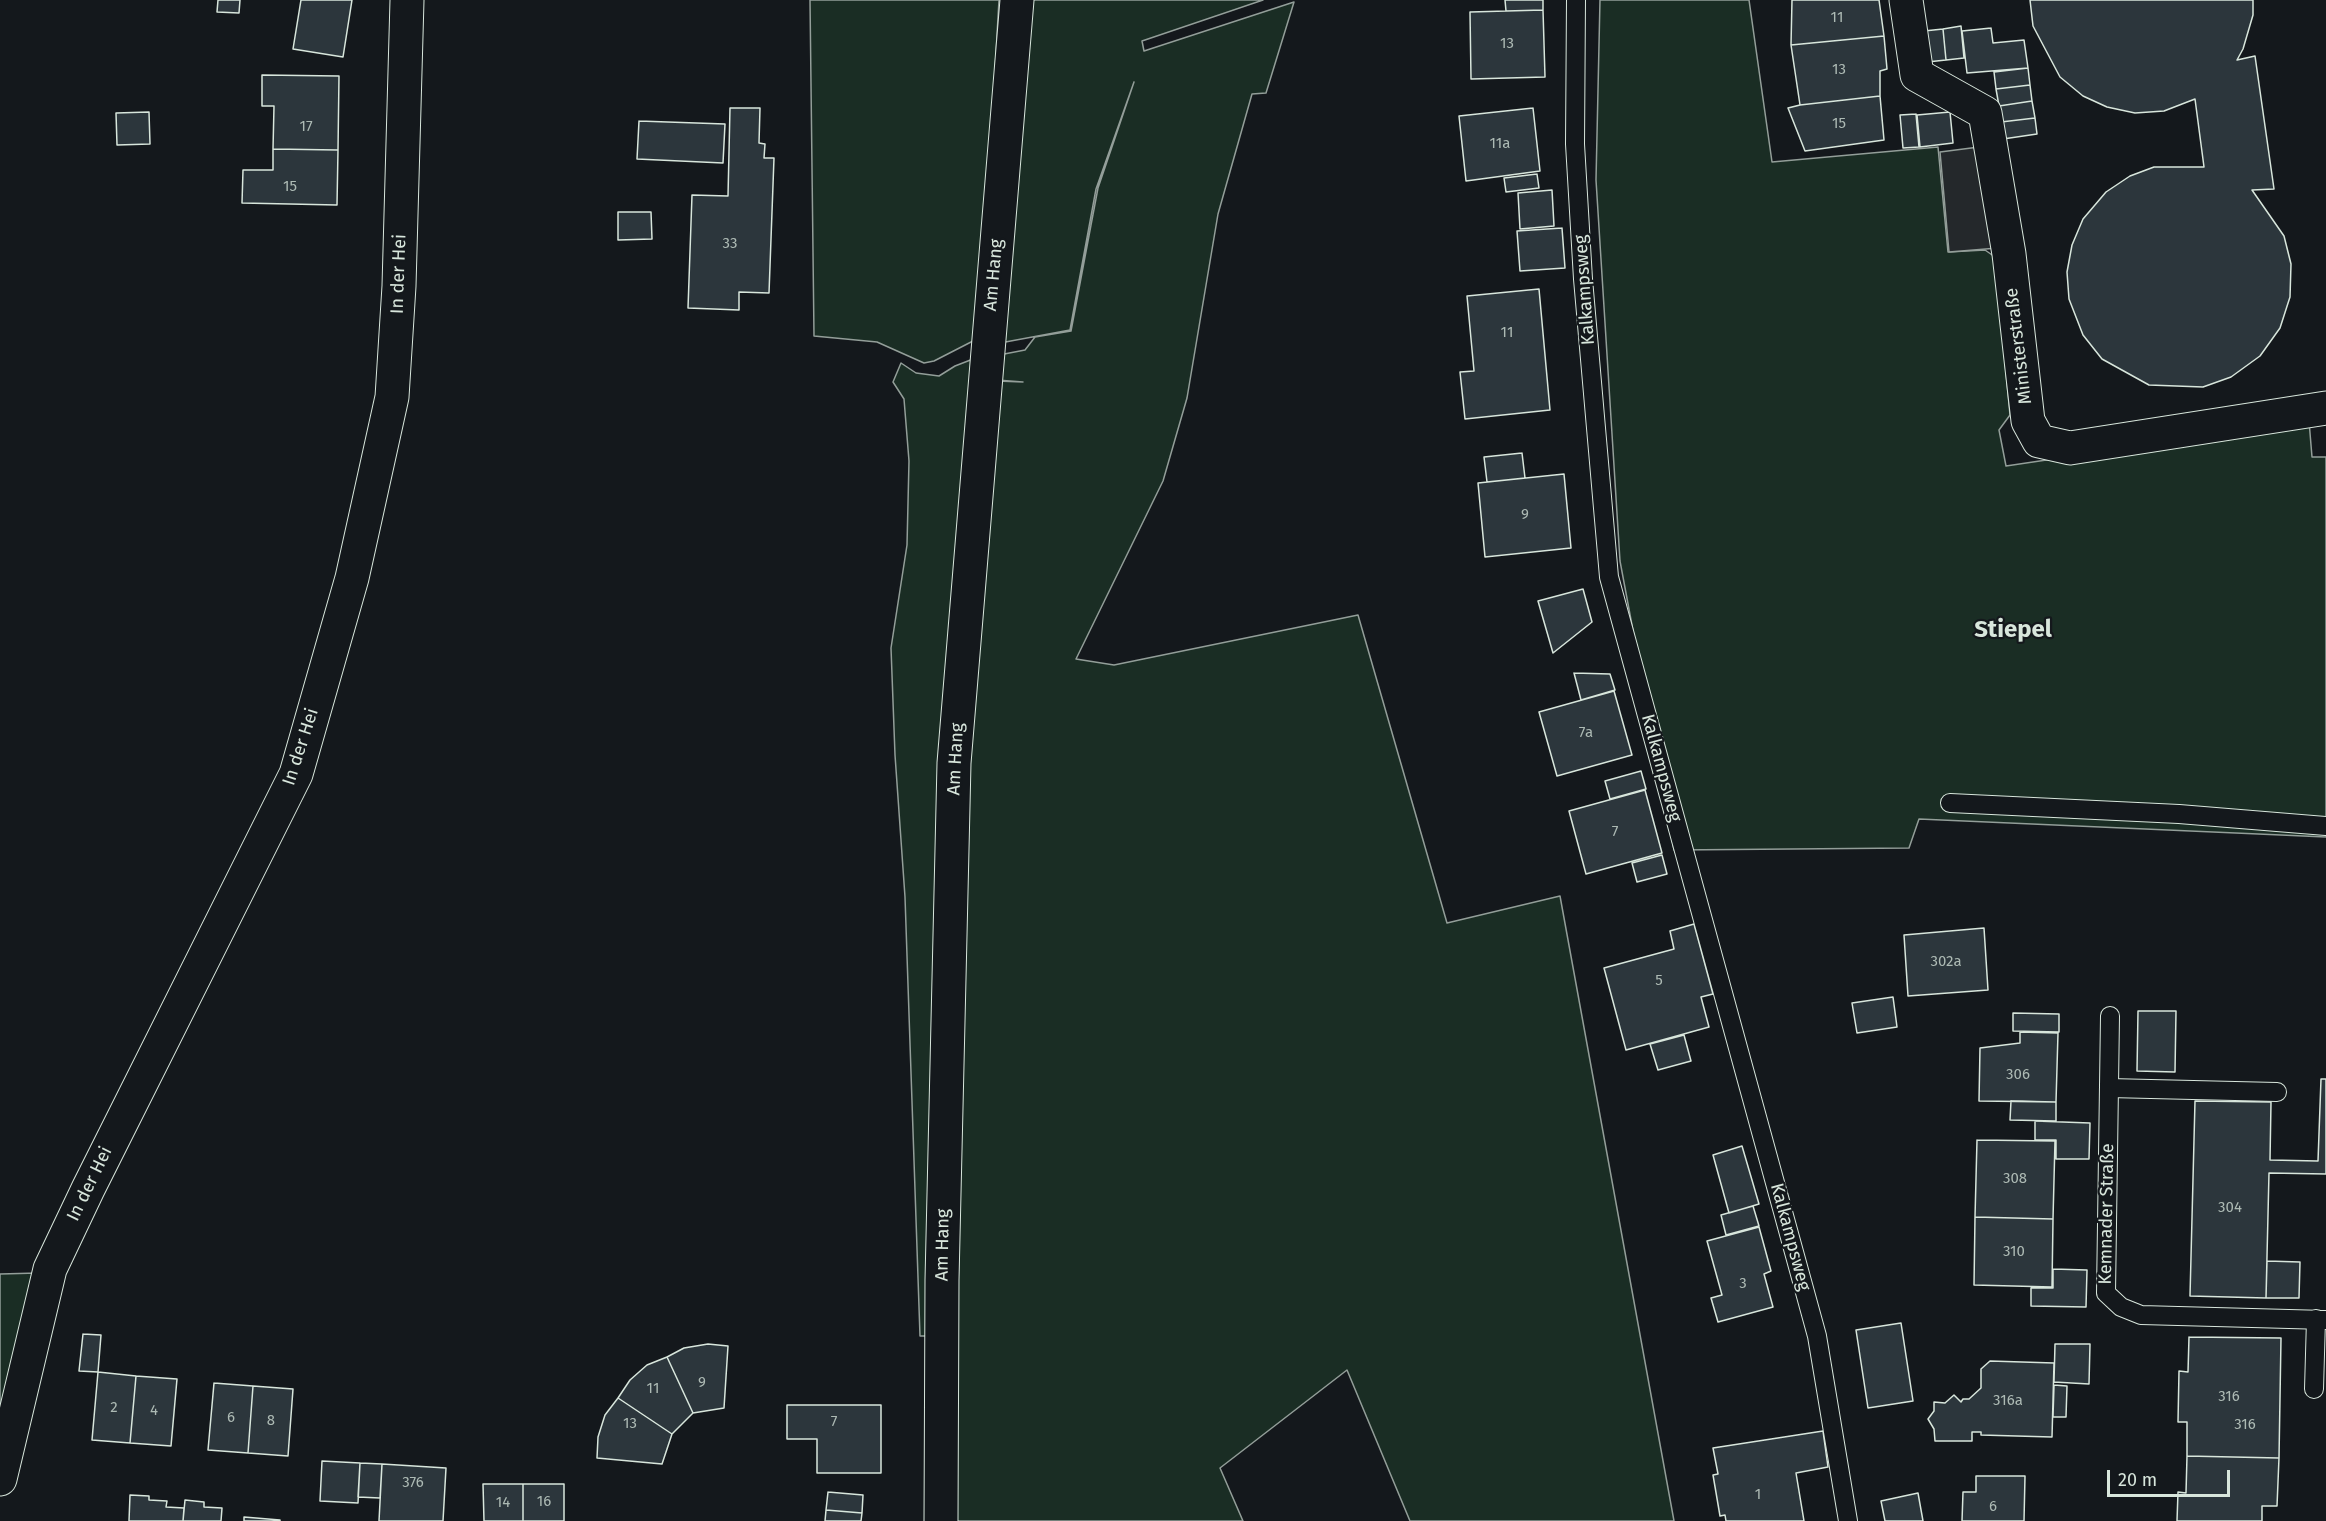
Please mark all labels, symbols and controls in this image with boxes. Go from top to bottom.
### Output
house number: 11 [1831,9,1843,27]
house number: 13 [1500,35,1514,53]
house number: 13 [1832,61,1846,79]
house number: 15 [1832,115,1846,133]
house number: 17 [299,118,313,136]
house number: 11a [1490,135,1510,153]
house number: 15 [283,178,297,196]
street label: In der Hei [387,234,411,314]
street label: Kalkampsweg [1570,234,1600,346]
house number: 33 [723,235,737,253]
street label: Am Hang [980,238,1008,312]
street label: Ministerstraße [2001,286,2037,406]
house number: 11 [1501,324,1513,342]
house number: 9 [1521,506,1529,524]
district label: Stiepel [1974,616,2052,644]
street label: In der Hei [278,706,324,788]
street label: Kalkampsweg [1636,712,1686,824]
street label: Am Hang [943,722,969,796]
house number: 7a [1579,724,1593,742]
house number: 7 [1612,823,1618,841]
house number: 302a [1930,953,1962,971]
house number: 5 [1655,972,1663,990]
house number: 306 [2006,1066,2030,1084]
street label: In der Hei [63,1143,117,1225]
street label: Kemnader Straße [2095,1143,2119,1285]
house number: 308 [2003,1170,2027,1188]
street label: Kalkampsweg [1765,1181,1815,1293]
house number: 304 [2218,1199,2242,1217]
street label: Am Hang [932,1209,954,1281]
house number: 310 [2003,1243,2025,1261]
house number: 3 [1739,1275,1747,1293]
house number: 9 [698,1374,706,1392]
house number: 11 [647,1380,659,1398]
house number: 316 [2218,1388,2240,1406]
house number: 316a [1993,1392,2023,1410]
house number: 2 [110,1399,118,1417]
house number: 4 [150,1402,158,1420]
house number: 6 [227,1409,235,1427]
house number: 8 [267,1412,275,1430]
house number: 7 [831,1413,837,1431]
house number: 13 [623,1415,637,1433]
house number: 316 [2234,1416,2256,1434]
scale bar [2110,1458,2233,1496]
text: 20 m [2118,1469,2157,1491]
house number: 376 [402,1474,424,1492]
house number: 1 [1755,1486,1761,1504]
house number: 16 [537,1493,551,1511]
house number: 14 [496,1494,510,1512]
house number: 6 [1989,1498,1997,1516]

